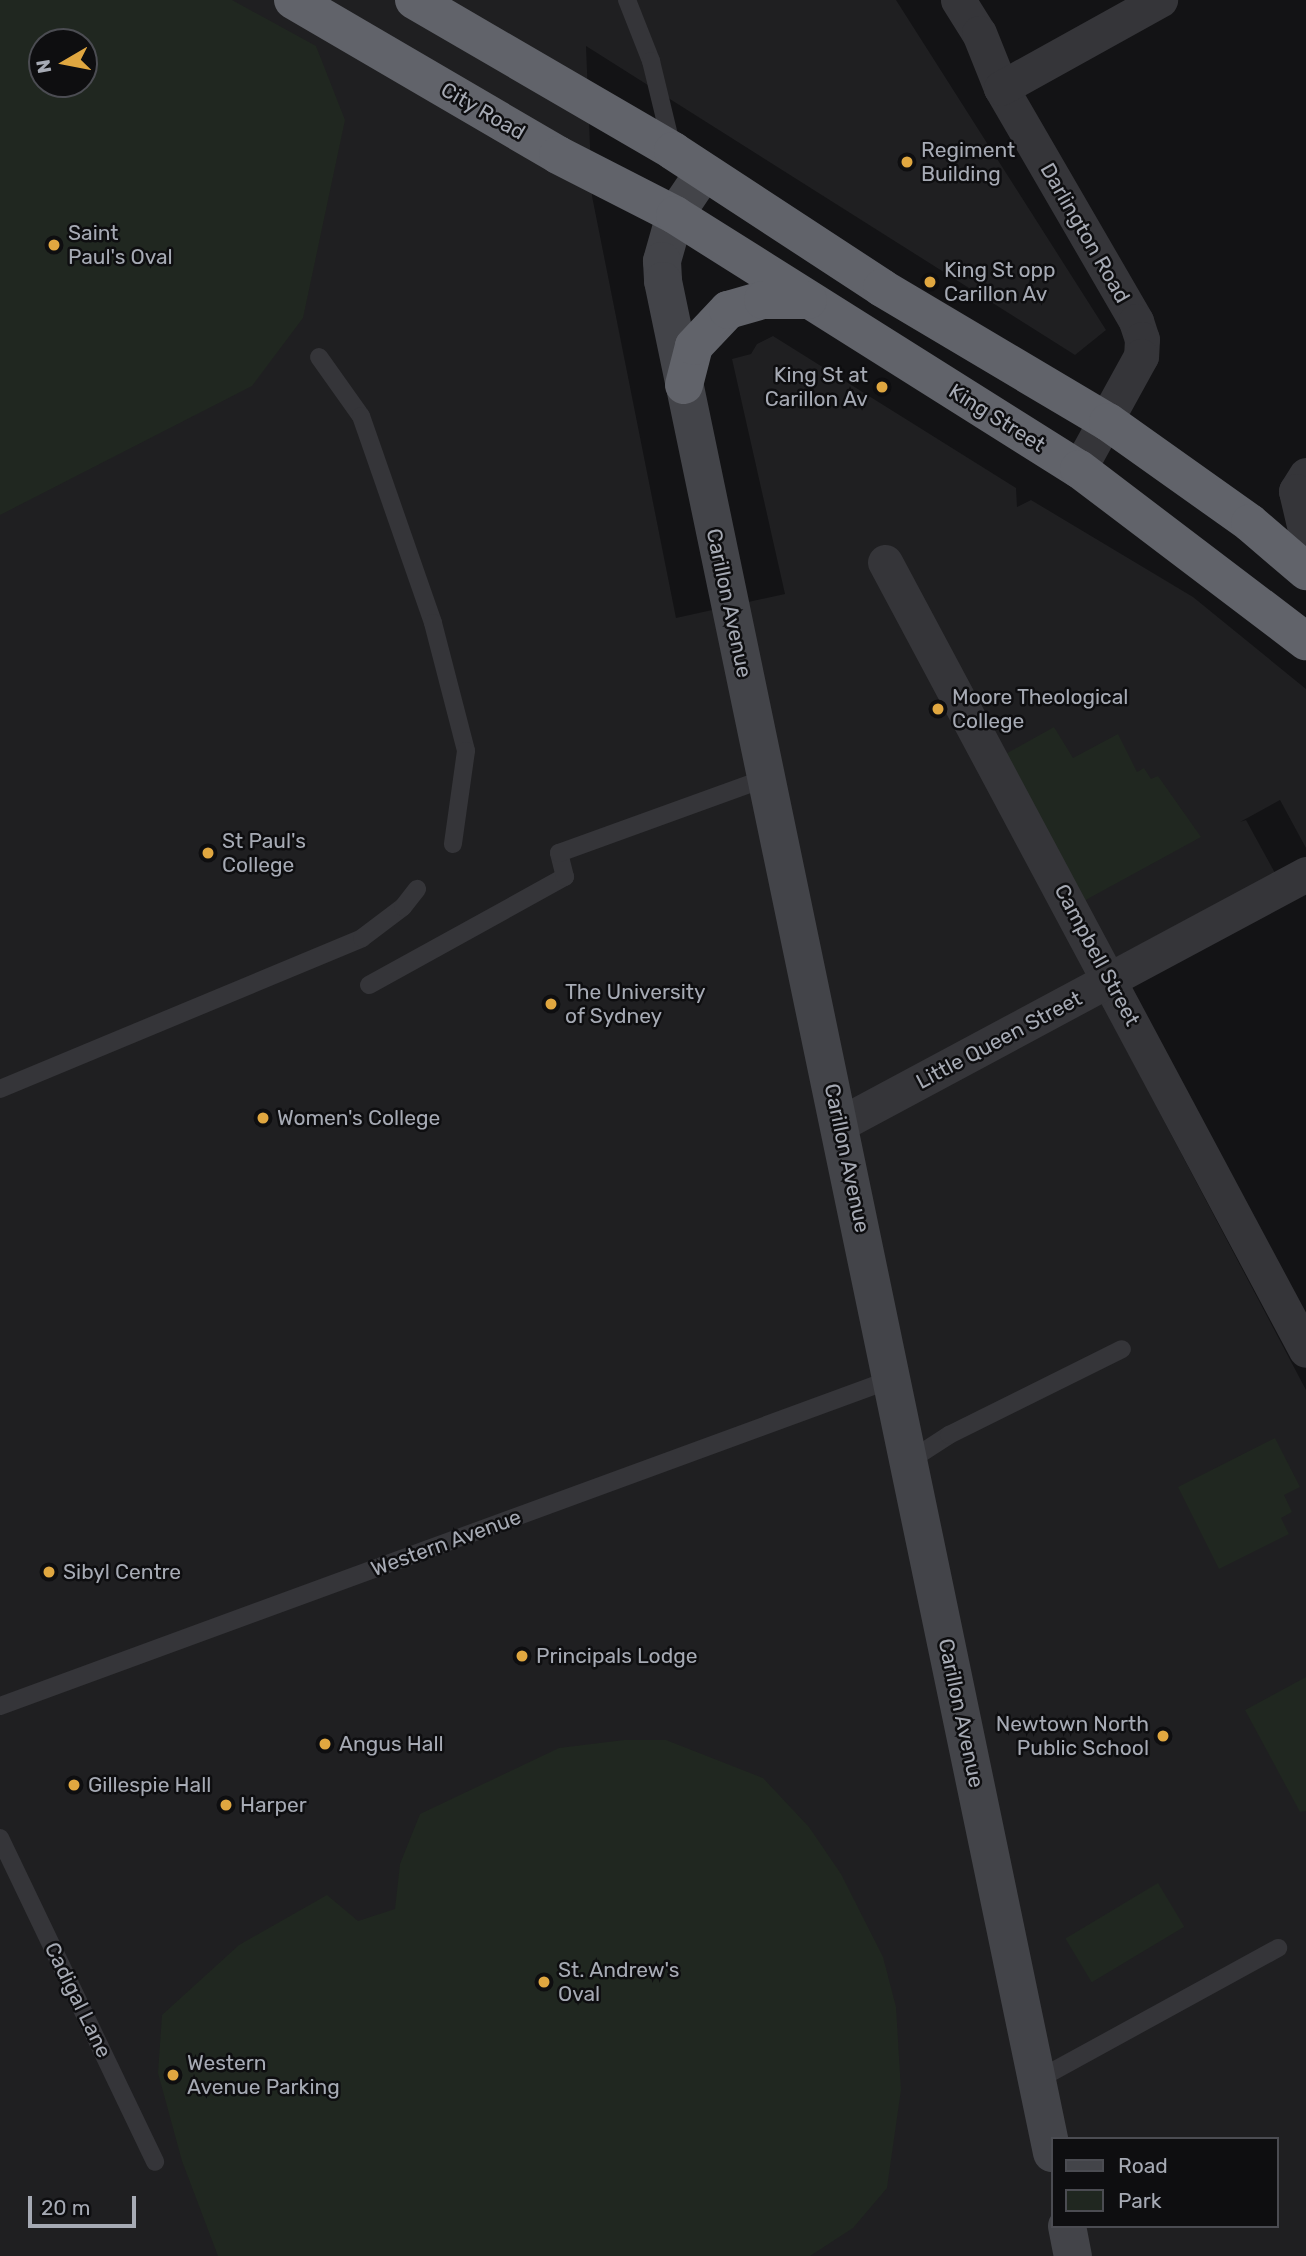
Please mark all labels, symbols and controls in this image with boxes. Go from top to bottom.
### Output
north arrow [28,28,98,98]
text: N [31,58,56,75]
street label: City Road [436,77,530,145]
place label: Regiment Building [921,137,1015,187]
marker: Regiment Building [899,154,915,170]
street label: Darlington Road [1035,159,1135,307]
place label: Saint Paul's Oval [68,220,173,270]
marker: Saint Paul's Oval [46,237,62,253]
place label: King St opp Carillon Av [944,257,1056,307]
marker: King St opp Carillon Av [922,274,938,290]
place label: King St at Carillon Av [764,362,868,412]
street label: King Street [944,378,1050,458]
marker: King St at Carillon Av [874,379,890,395]
street label: Carillon Avenue [701,526,757,680]
place label: Moore Theological College [952,684,1129,734]
marker: Moore Theological College [930,701,946,717]
place label: St Paul's College [222,828,306,878]
marker: St Paul's College [200,845,216,861]
street label: Campbell Street [1049,880,1145,1030]
place label: The University of Sydney [565,979,706,1029]
street label: Little Queen Street [912,986,1086,1094]
marker: The University of Sydney [543,996,559,1012]
street label: Carillon Avenue [819,1081,875,1235]
place label: Women's College [277,1105,440,1131]
marker: Women's College [255,1110,271,1126]
street label: Western Avenue [367,1504,525,1582]
place label: Sibyl Centre [63,1559,181,1585]
marker: Sibyl Centre [41,1564,57,1580]
street label: Carillon Avenue [933,1636,989,1790]
place label: Principals Lodge [536,1643,697,1669]
marker: Principals Lodge [514,1648,530,1664]
place label: Newtown North Public School [996,1711,1149,1761]
marker: Newtown North Public School [1155,1728,1171,1744]
place label: Angus Hall [339,1731,444,1757]
marker: Angus Hall [317,1736,333,1752]
place label: Gillespie Hall [88,1772,211,1798]
marker: Gillespie Hall [66,1777,82,1793]
place label: Harper [240,1792,307,1818]
marker: Harper [218,1797,234,1813]
street label: Cadigal Lane [39,1938,117,2062]
place label: St. Andrew's Oval [558,1957,680,2007]
marker: St. Andrew's Oval [536,1974,552,1990]
place label: Western Avenue Parking [187,2050,340,2100]
marker: Western Avenue Parking [165,2067,181,2083]
legend [1050,2137,1278,2228]
text: Road [1118,2153,1168,2178]
scale bar [32,2182,140,2226]
text: Park [1118,2188,1162,2213]
text: 20 m [41,2195,90,2220]

